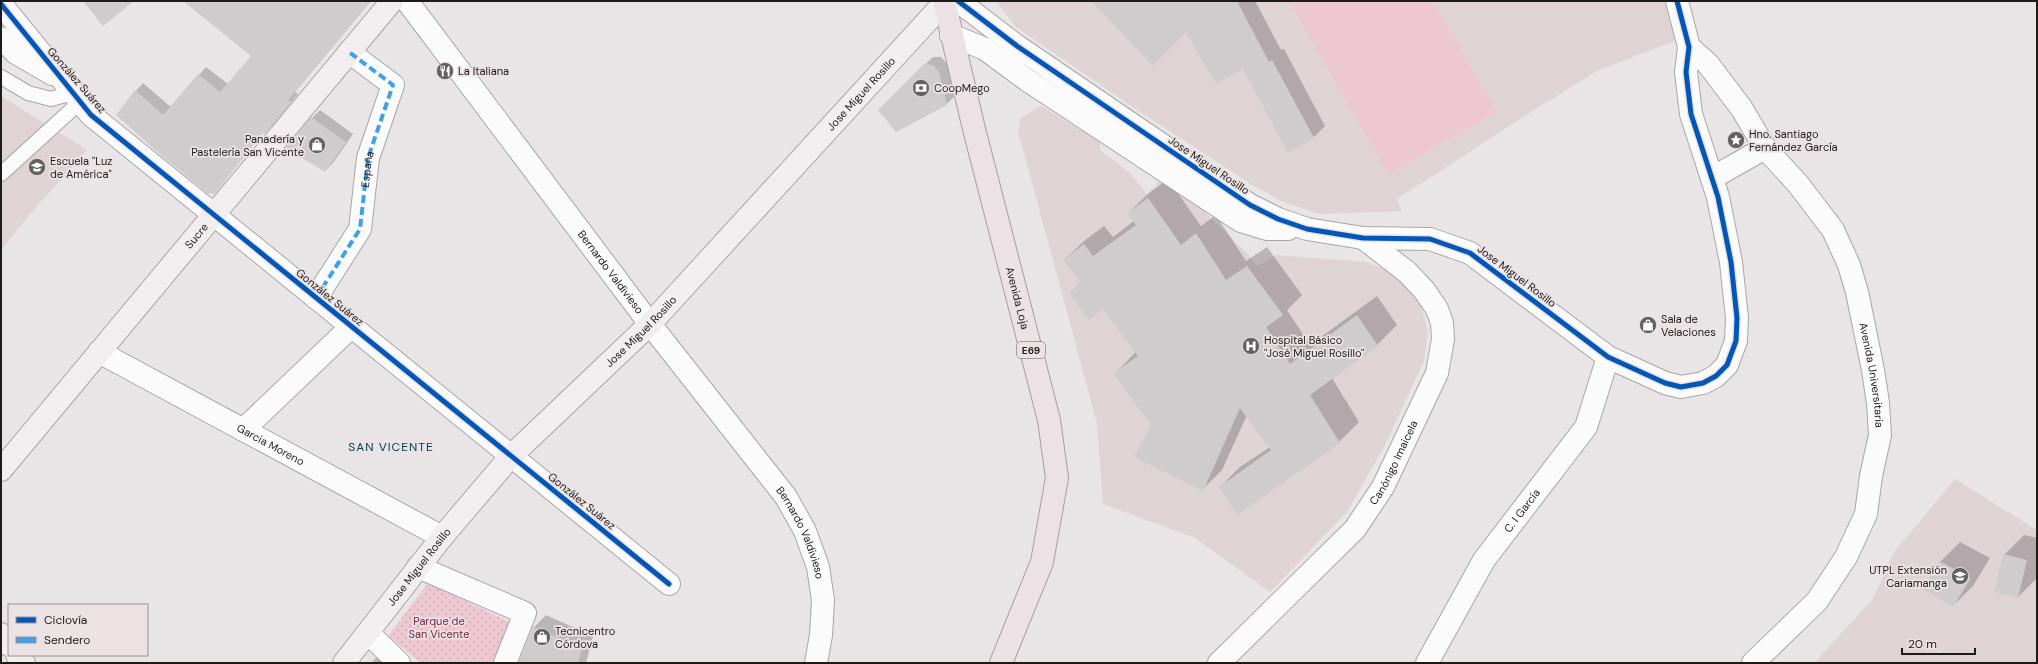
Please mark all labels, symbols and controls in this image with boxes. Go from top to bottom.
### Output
street label: González Suárez [45,44,109,116]
street label: Jose Miguel Rosillo [824,54,898,134]
restaurant icon: La Italiana [435,61,455,81]
place label: La Italiana [458,64,509,78]
bank icon: CoopMego [911,78,931,98]
place label: CoopMego [934,81,990,95]
place label: Hno. Santiago Fernández García [1749,127,1838,154]
place icon: Hno. Santiago Fernández García [1726,130,1746,150]
place label: Panadería y Pastelería San Vicente [191,132,304,159]
street label: Jose Miguel Rosillo [1166,133,1252,197]
shop icon: Panadería y Pastelería San Vicente [307,135,327,155]
street label: España [358,149,377,188]
place label: Escuela "Luz de América" [50,154,112,181]
school or university icon: Escuela "Luz de América" [27,157,47,177]
street label: Sucre [182,220,211,251]
street label: Bernardo Valdivieso [575,227,647,316]
street label: Jose Miguel Rosillo [1475,242,1559,310]
street label: Avenida Loja [1003,265,1032,331]
street label: González Suárez [293,266,367,328]
street label: Jose Miguel Rosillo [602,293,679,370]
place label: Sala de Velaciones [1661,312,1716,339]
shop icon: Sala de Velaciones [1638,315,1658,335]
street label: Avenida Universitaria [1856,321,1887,428]
place label: Hospital Básico "José Miguel Rosillo" [1264,333,1364,360]
hospital icon: Hospital Básico "José Miguel Rosillo" [1241,336,1261,356]
road number: E69 [1017,342,1045,358]
street label: Canónigo Imaicela [1366,418,1421,507]
street label: Garcia Moreno [234,421,307,468]
district label: SAN VICENTE [348,439,434,455]
street label: González Suárez [545,470,619,532]
street label: Bernardo Valdivieso [773,483,827,580]
street label: C. I García [1501,486,1543,535]
street label: Jose Miguel Rosillo [384,525,454,609]
place label: UTPL Extensión Cariamanga [1869,563,1947,590]
school or university icon: UTPL Extensión Cariamanga [1950,566,1970,586]
legend [8,604,148,656]
text: Ciclovía [44,612,87,628]
park label: Parque de San Vicente [409,614,469,641]
place label: Tecnicentro Córdova [555,624,615,651]
shop icon: Tecnicentro Córdova [532,627,552,647]
scale bar [1902,630,1975,656]
text: Sendero [44,632,90,648]
text: 20 m [1908,636,1937,652]

